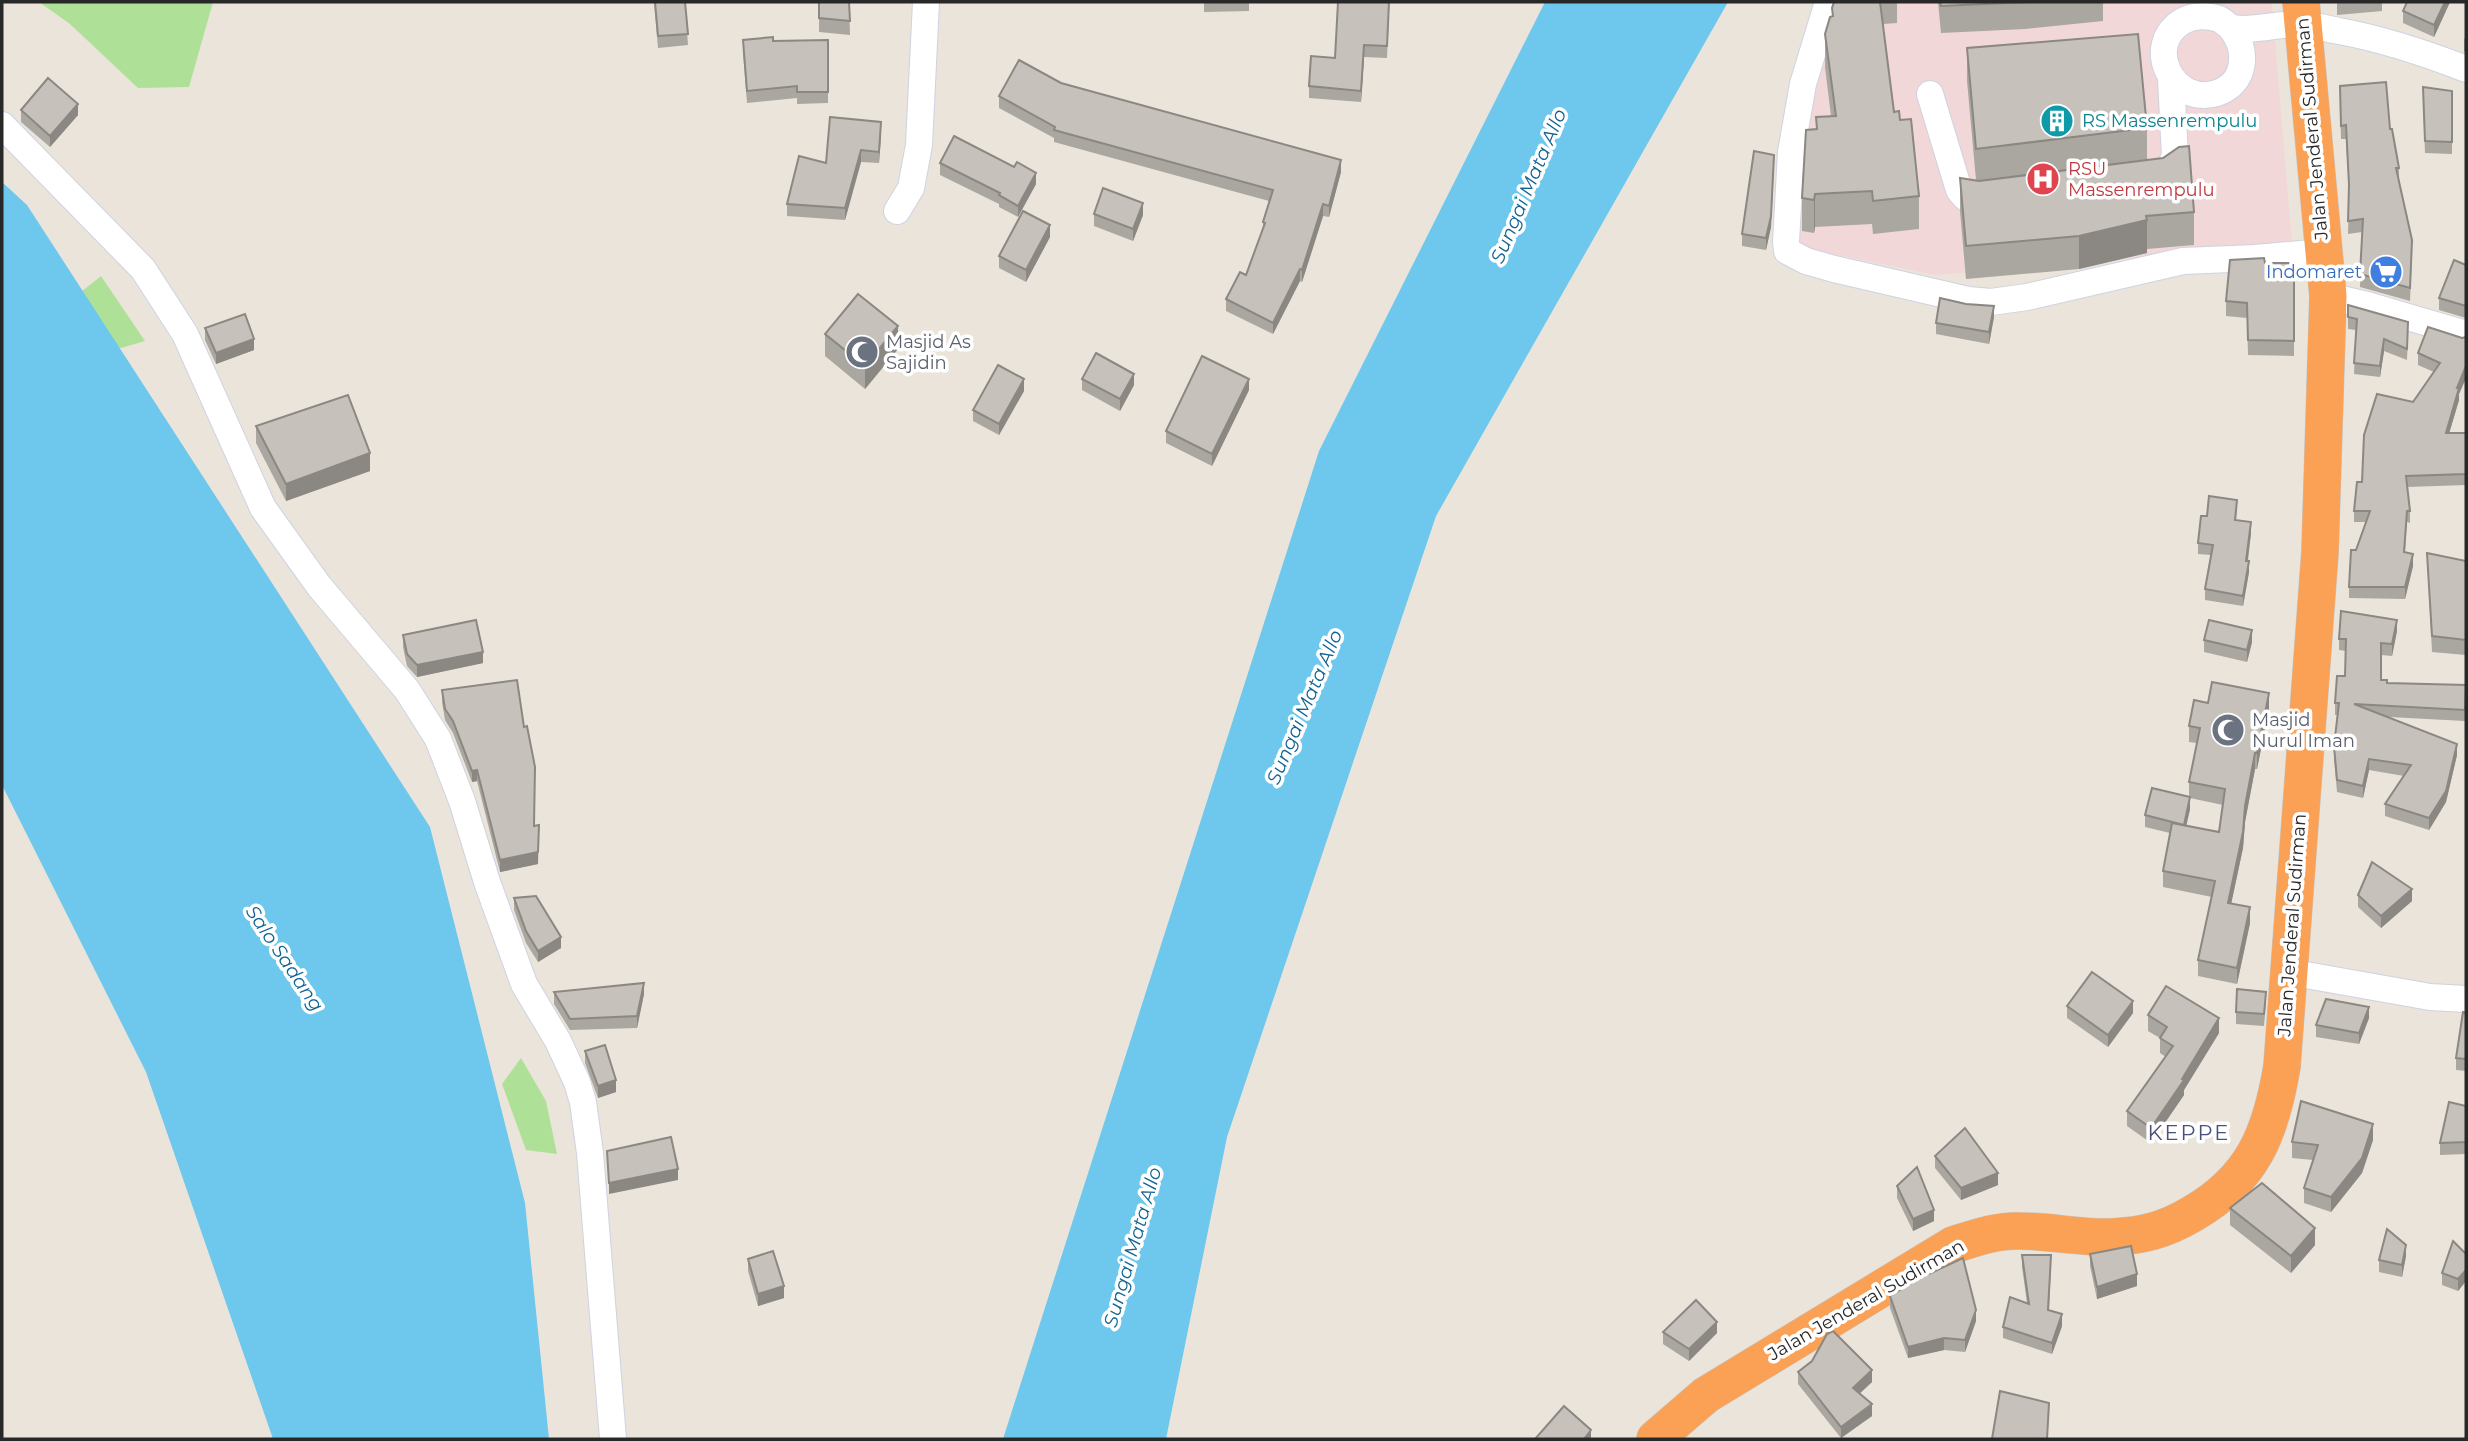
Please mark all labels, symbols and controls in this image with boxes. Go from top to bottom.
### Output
street label: Jalan Jenderal Sudirman [2291,17,2333,242]
building icon: RS Massenrempulu [2038,102,2076,140]
water label: Sungai Mata Allo [1486,106,1571,267]
place label: RS Massenrempulu [2082,110,2257,132]
place label: RSU Massenrempulu [2068,158,2215,201]
hospital icon: RSU Massenrempulu [2024,160,2062,198]
supermarket icon: Indomaret [2367,253,2405,291]
place label: Indomaret [2266,261,2362,283]
place label: Masjid As Sajidin [886,331,971,374]
mosque icon: Masjid As Sajidin [843,333,881,371]
water label: Sungai Mata Allo [1262,627,1347,788]
place label: Masjid Nurul Iman [2252,709,2355,752]
mosque icon: Masjid Nurul Iman [2209,711,2247,749]
street label: Jalan Jenderal Sudirman [2273,813,2311,1038]
water label: Salo Sadang [241,901,328,1016]
district label: KEPPE [2148,1120,2230,1145]
water label: Sungai Mata Allo [1099,1164,1166,1330]
street label: Jalan Jenderal Sudirman [1763,1235,1968,1366]

